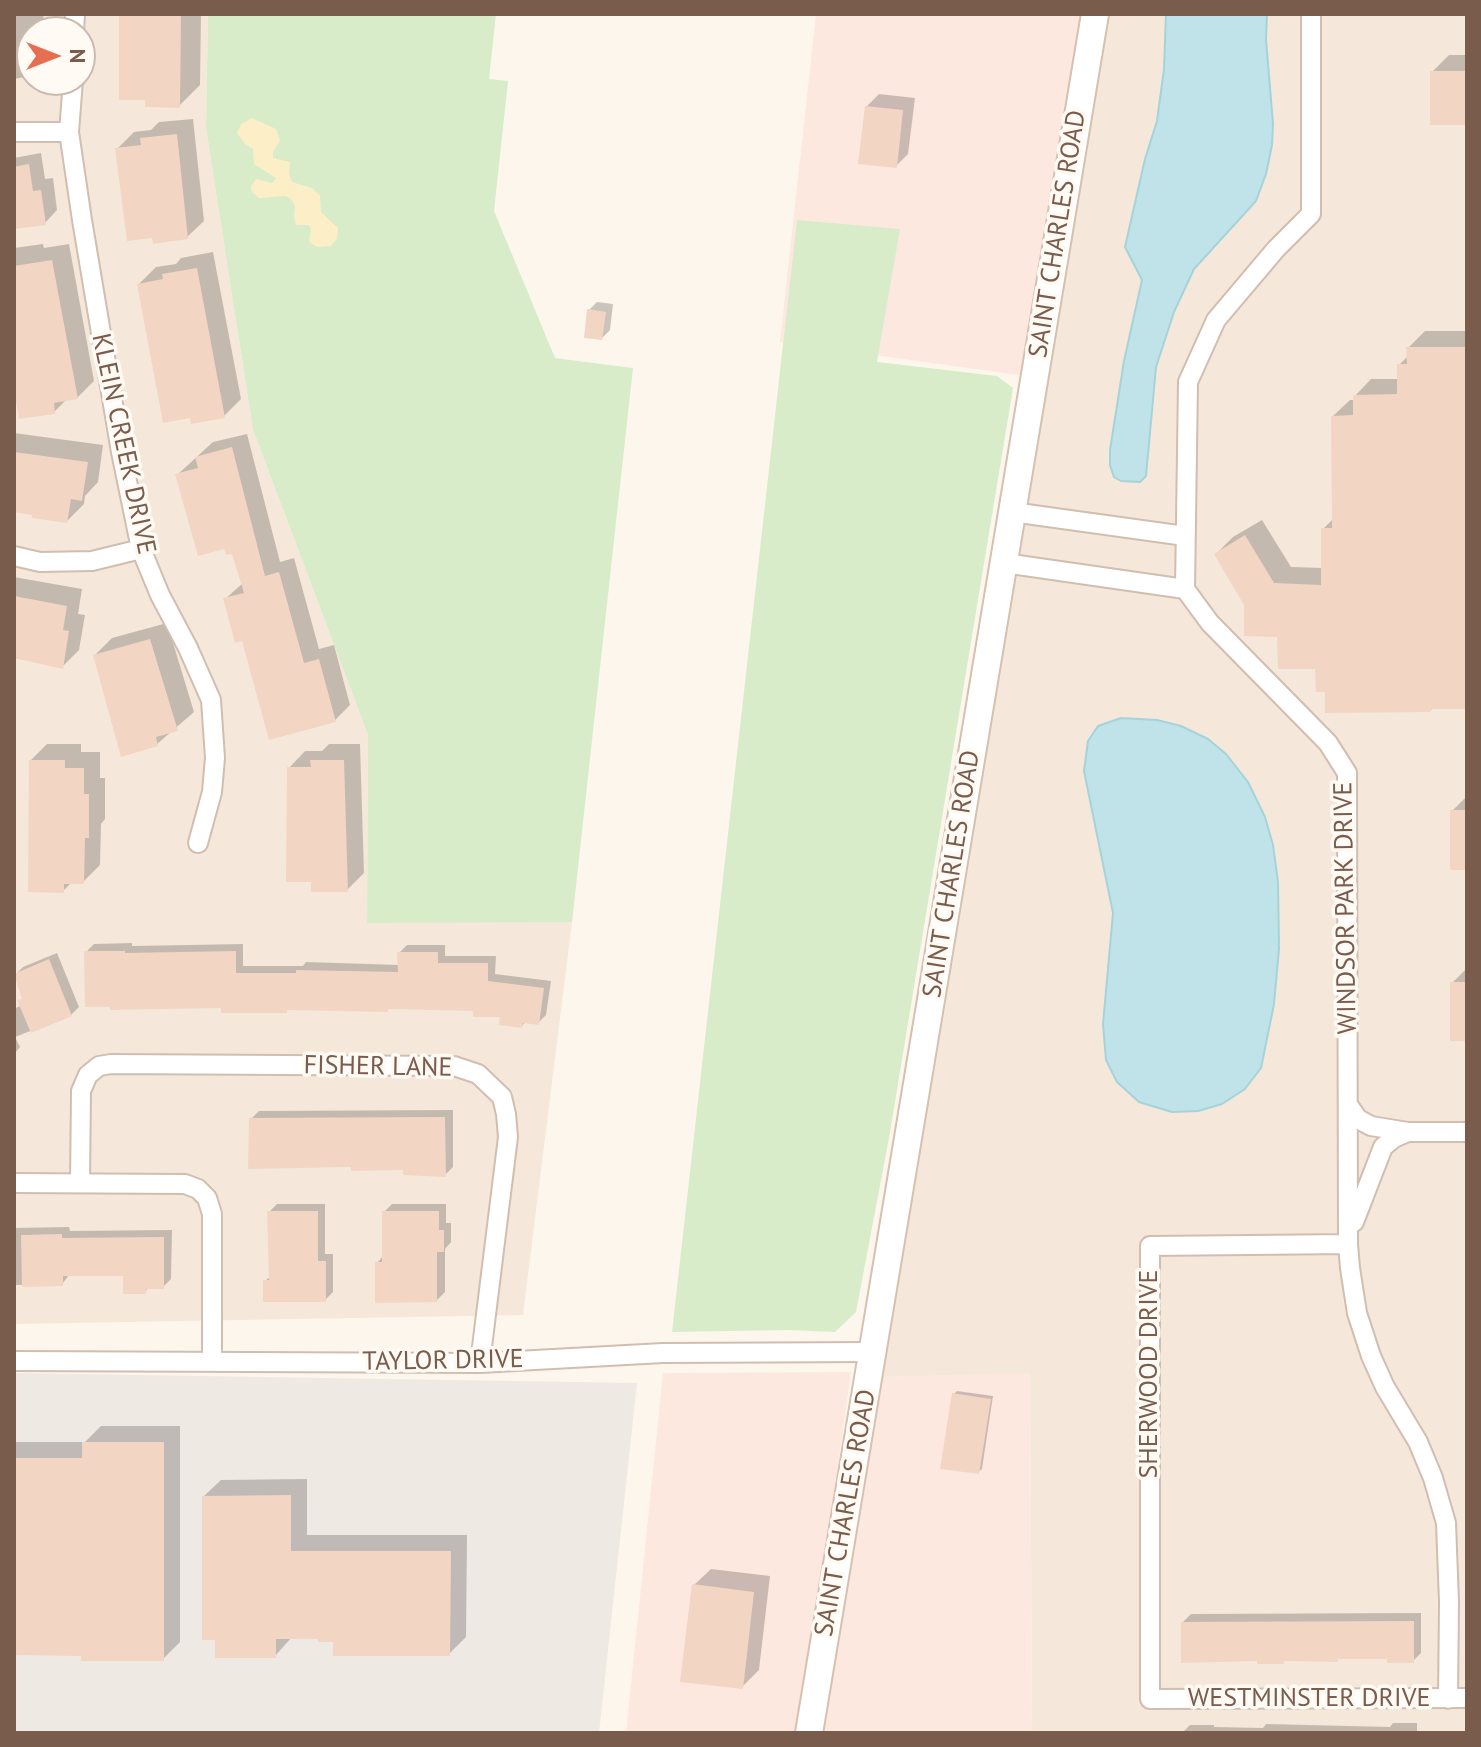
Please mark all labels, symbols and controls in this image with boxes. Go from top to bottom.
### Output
north arrow [16,16,96,96]
text: N [64,49,92,63]
street label: SAINT CHARLES ROAD [1023,108,1093,360]
street label: KLEIN CREEK DRIVE [84,331,162,557]
street label: SAINT CHARLES ROAD [917,748,987,1000]
street label: WINDSOR PARK DRIVE [1328,781,1364,1035]
street label: FISHER LANE [303,1050,453,1084]
street label: SHERWOOD DRIVE [1134,1270,1166,1478]
street label: TAYLOR DRIVE [362,1344,524,1378]
street label: SAINT CHARLES ROAD [809,1387,883,1639]
street label: WESTMINSTER DRIVE [1188,1683,1430,1715]

